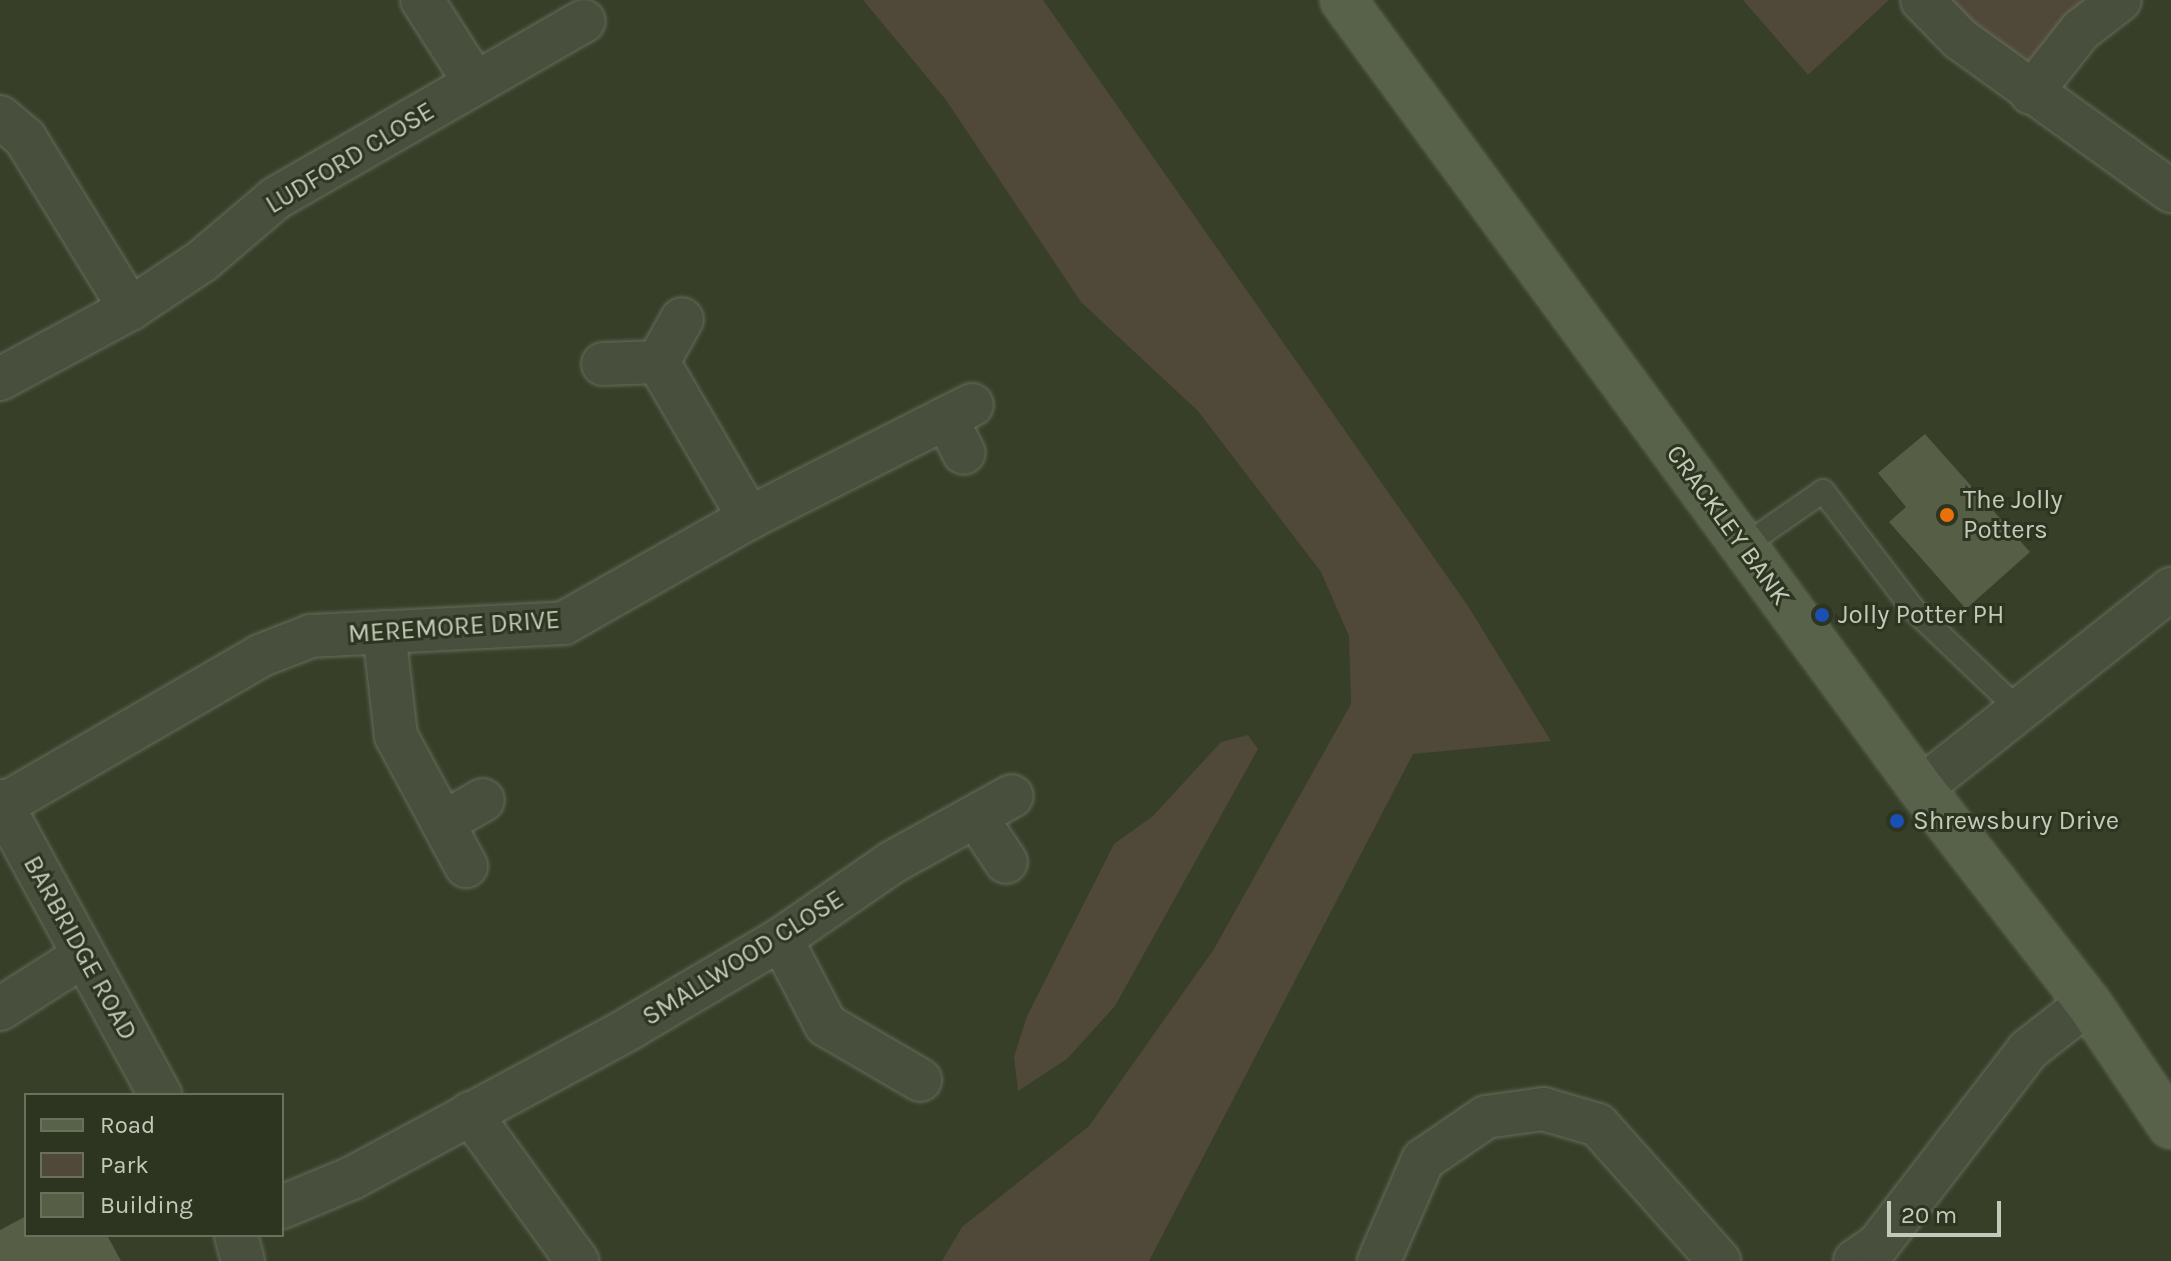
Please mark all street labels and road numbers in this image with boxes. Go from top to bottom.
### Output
street label: LUDFORD CLOSE [260,95,440,221]
street label: CRACKLEY BANK [1659,439,1797,611]
street label: MEREMORE DRIVE [347,604,561,650]
street label: BARBRIDGE ROAD [16,850,144,1046]
street label: SMALLWOOD CLOSE [637,883,849,1033]

